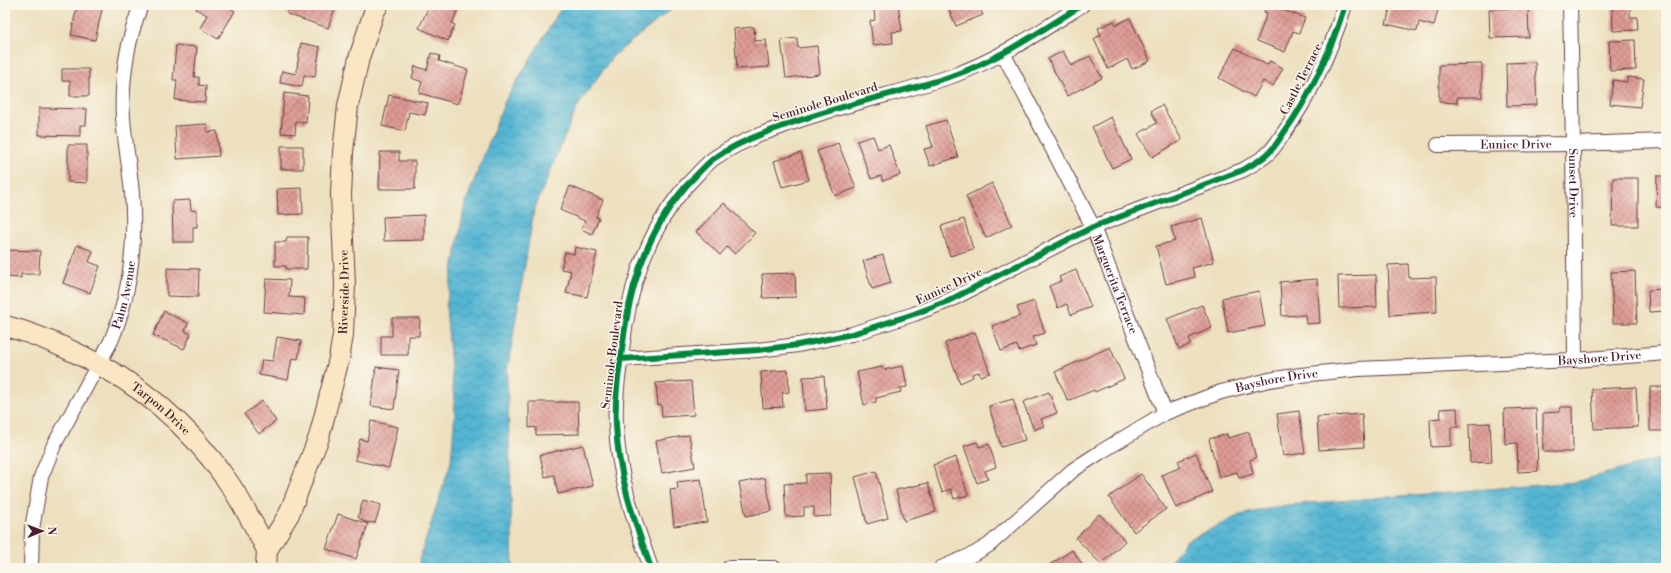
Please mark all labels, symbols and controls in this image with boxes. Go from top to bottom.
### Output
street label: Castle Terrace [1277,41,1326,118]
street label: Seminole Boulevard [771,79,880,126]
street label: Eunice Drive [1480,137,1552,153]
street label: Sunset Drive [1565,148,1581,218]
street label: Marguerita Terrace [1089,232,1141,336]
street label: Riverside Drive [336,249,353,334]
street label: Palm Avenue [109,260,139,331]
street label: Eunice Drive [914,265,985,308]
street label: Seminole Boulevard [598,300,627,410]
street label: Bayshore Drive [1557,348,1642,369]
street label: Bayshore Drive [1233,366,1319,396]
street label: Tarpon Drive [128,380,193,438]
north arrow [22,511,62,551]
text: N [44,526,58,536]

